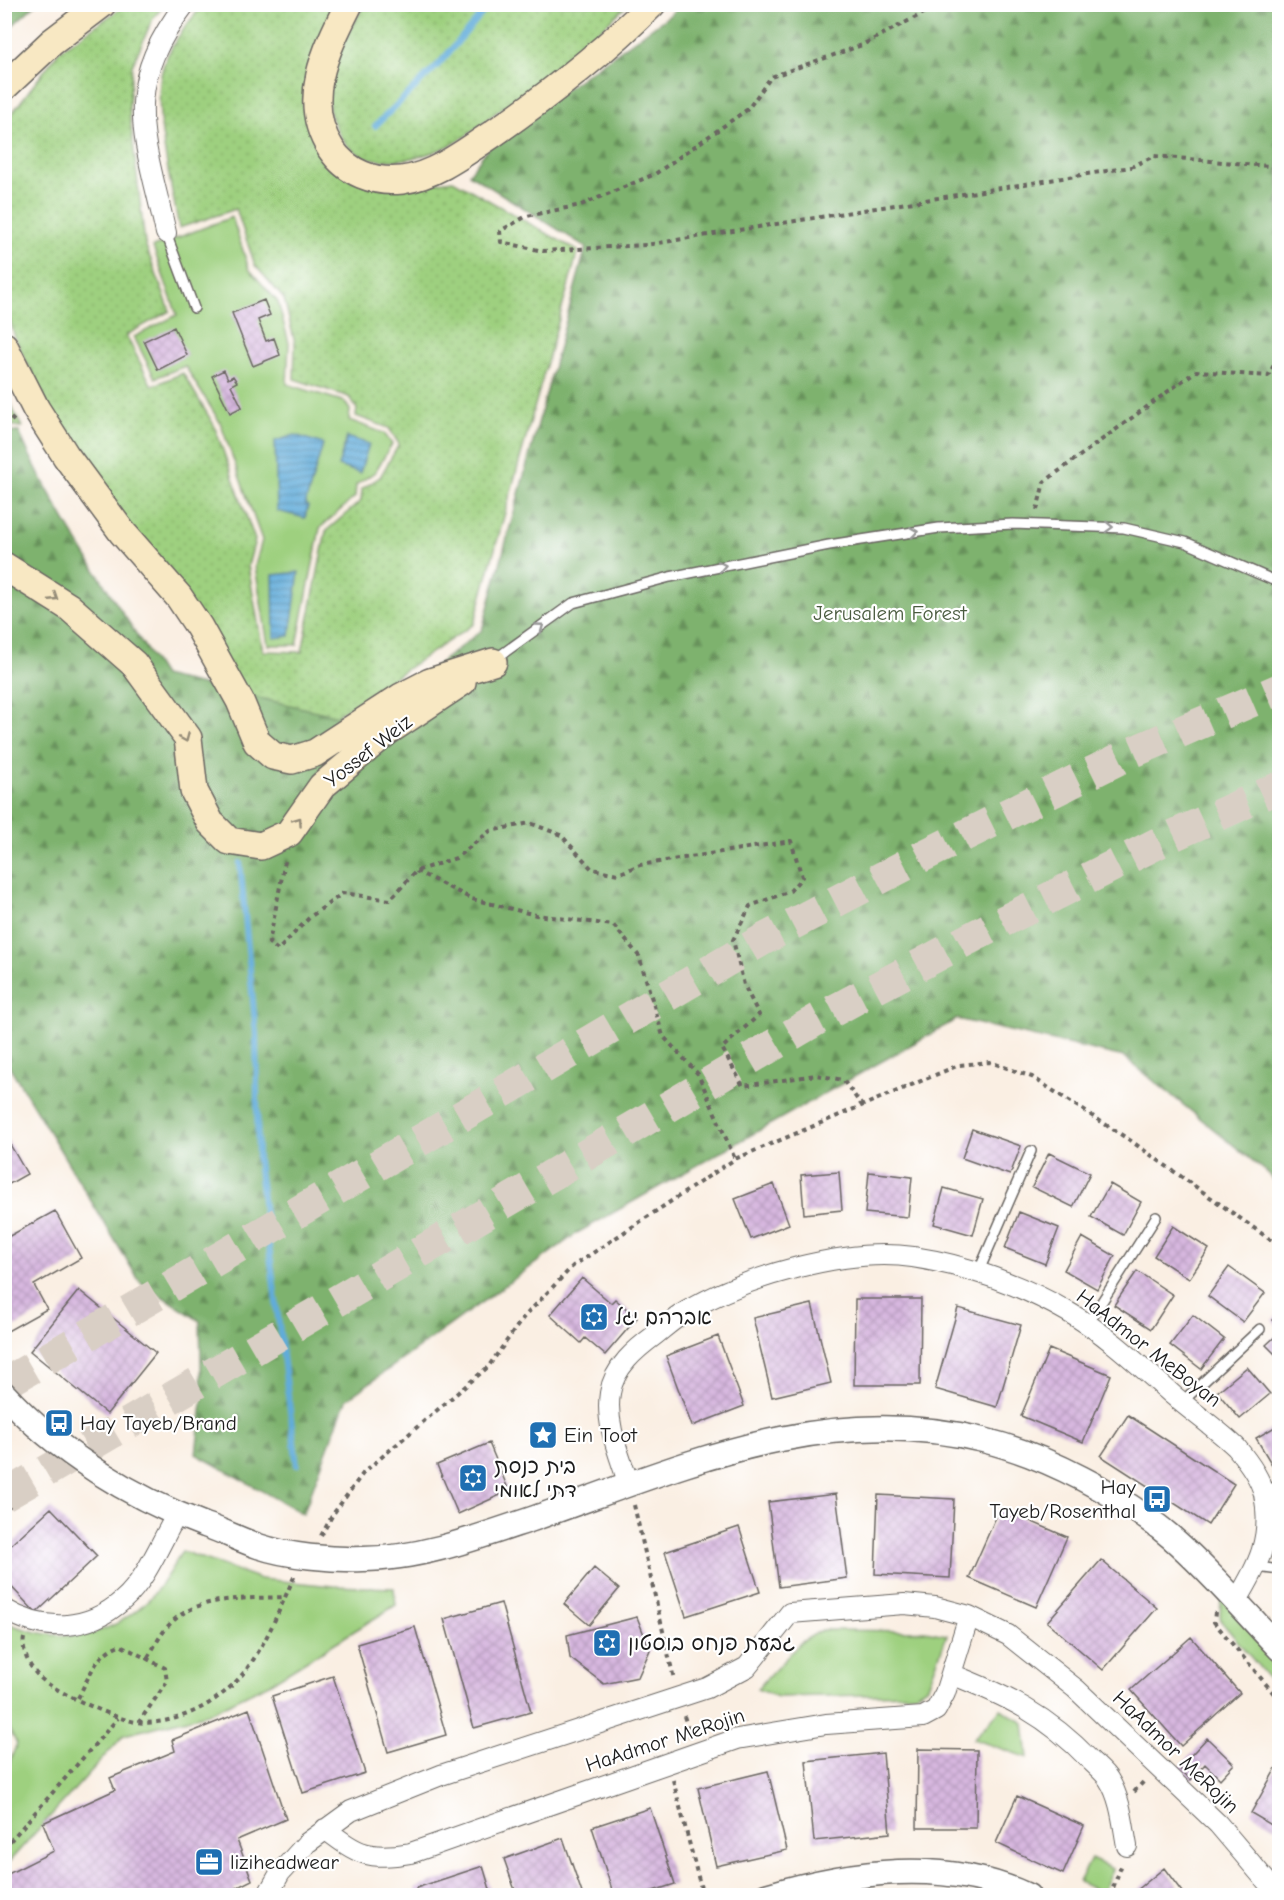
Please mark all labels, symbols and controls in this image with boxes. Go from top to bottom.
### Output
one-way arrow [1104,521,1113,534]
one-way arrow [910,527,919,539]
one-way arrow [717,560,727,573]
one-way arrow [48,590,58,602]
park label: Jerusalem Forest [813,601,968,625]
one-way arrow [533,623,544,634]
street label: Yossef Weiz [320,709,416,793]
one-way arrow [178,731,190,742]
one-way arrow [291,816,302,827]
street label: HaAdmor MeBoyan [1072,1284,1226,1412]
synagogue icon: אברהם יגל [578,1301,610,1333]
place label: אברהם יגל [615,1305,712,1329]
bus stop icon: Hay Tayeb/Brand [43,1407,75,1439]
place label: Hay Tayeb/Brand [80,1411,237,1435]
place icon: Ein Toot [527,1419,559,1451]
place label: Ein Toot [564,1423,638,1447]
place label: בית כנסת דתי לאומי [494,1454,577,1502]
synagogue icon: בית כנסת דתי לאומי [457,1462,489,1494]
place label: Hay Tayeb/Rosenthal [989,1475,1137,1523]
bus stop icon: Hay Tayeb/Rosenthal [1141,1483,1173,1515]
synagogue icon: גבעת פנחס בוסטון [591,1627,623,1659]
place label: גבעת פנחס בוסטון [628,1631,795,1656]
street label: HaAdmor MeRojin [1108,1686,1244,1818]
street label: HaAdmor MeRojin [582,1703,748,1777]
office icon: liziheadwear [193,1846,225,1878]
place label: liziheadwear [230,1850,340,1874]

